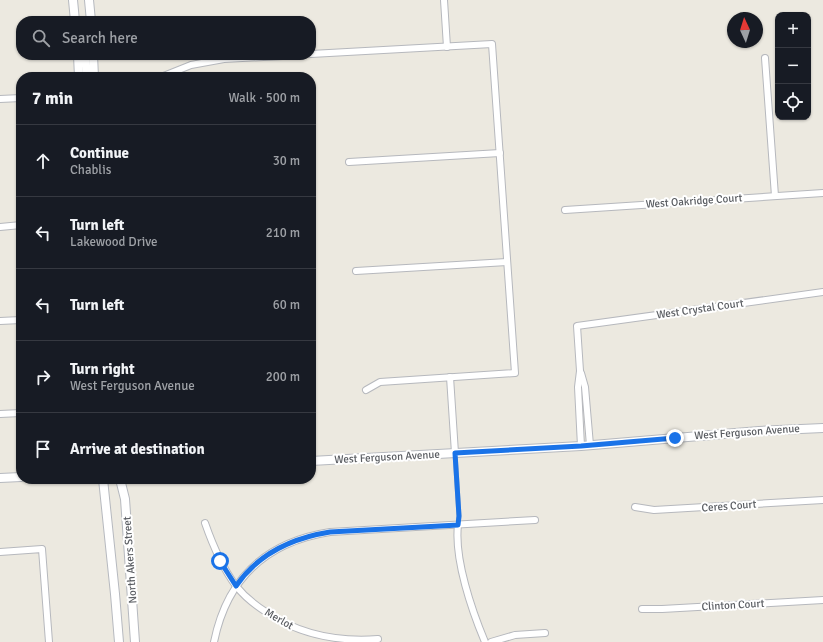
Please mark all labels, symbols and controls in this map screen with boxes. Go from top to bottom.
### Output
north arrow [727,12,763,48]
map controls [775,12,811,120]
button: + [775,12,811,48]
search box [16,16,316,60]
icon: search [30,27,52,49]
text: Search here [62,29,138,47]
button: − [775,48,811,84]
button: locate [775,84,811,120]
text: 7 min [32,88,73,109]
text: Walk · 500 m [229,90,300,106]
text: Continue [70,144,129,162]
icon: ahead [32,150,54,172]
text: 30 m [273,153,300,169]
text: Chablis [70,162,111,178]
street label: West Oakridge Court [645,191,743,211]
text: Turn left [70,216,124,234]
icon: left [32,222,54,244]
text: 210 m [266,225,300,241]
text: Lakewood Drive [70,234,157,250]
icon: left [32,294,54,316]
text: Turn left [70,296,124,314]
street label: West Crystal Court [656,296,745,322]
text: 60 m [273,297,300,313]
text: Turn right [70,360,135,378]
icon: right [32,366,54,388]
text: 200 m [266,369,300,385]
text: West Ferguson Avenue [70,378,195,394]
street label: West Ferguson Avenue [694,422,800,442]
route end [666,429,684,447]
icon: arrive [32,438,54,460]
text: Arrive at destination [70,440,205,458]
street label: West Ferguson Avenue [334,448,440,466]
street label: Ceres Court [701,498,757,514]
street label: North Akers Street [120,516,140,604]
route start [211,552,229,570]
street label: Clinton Court [701,597,765,613]
street label: Merlot [262,606,296,632]

